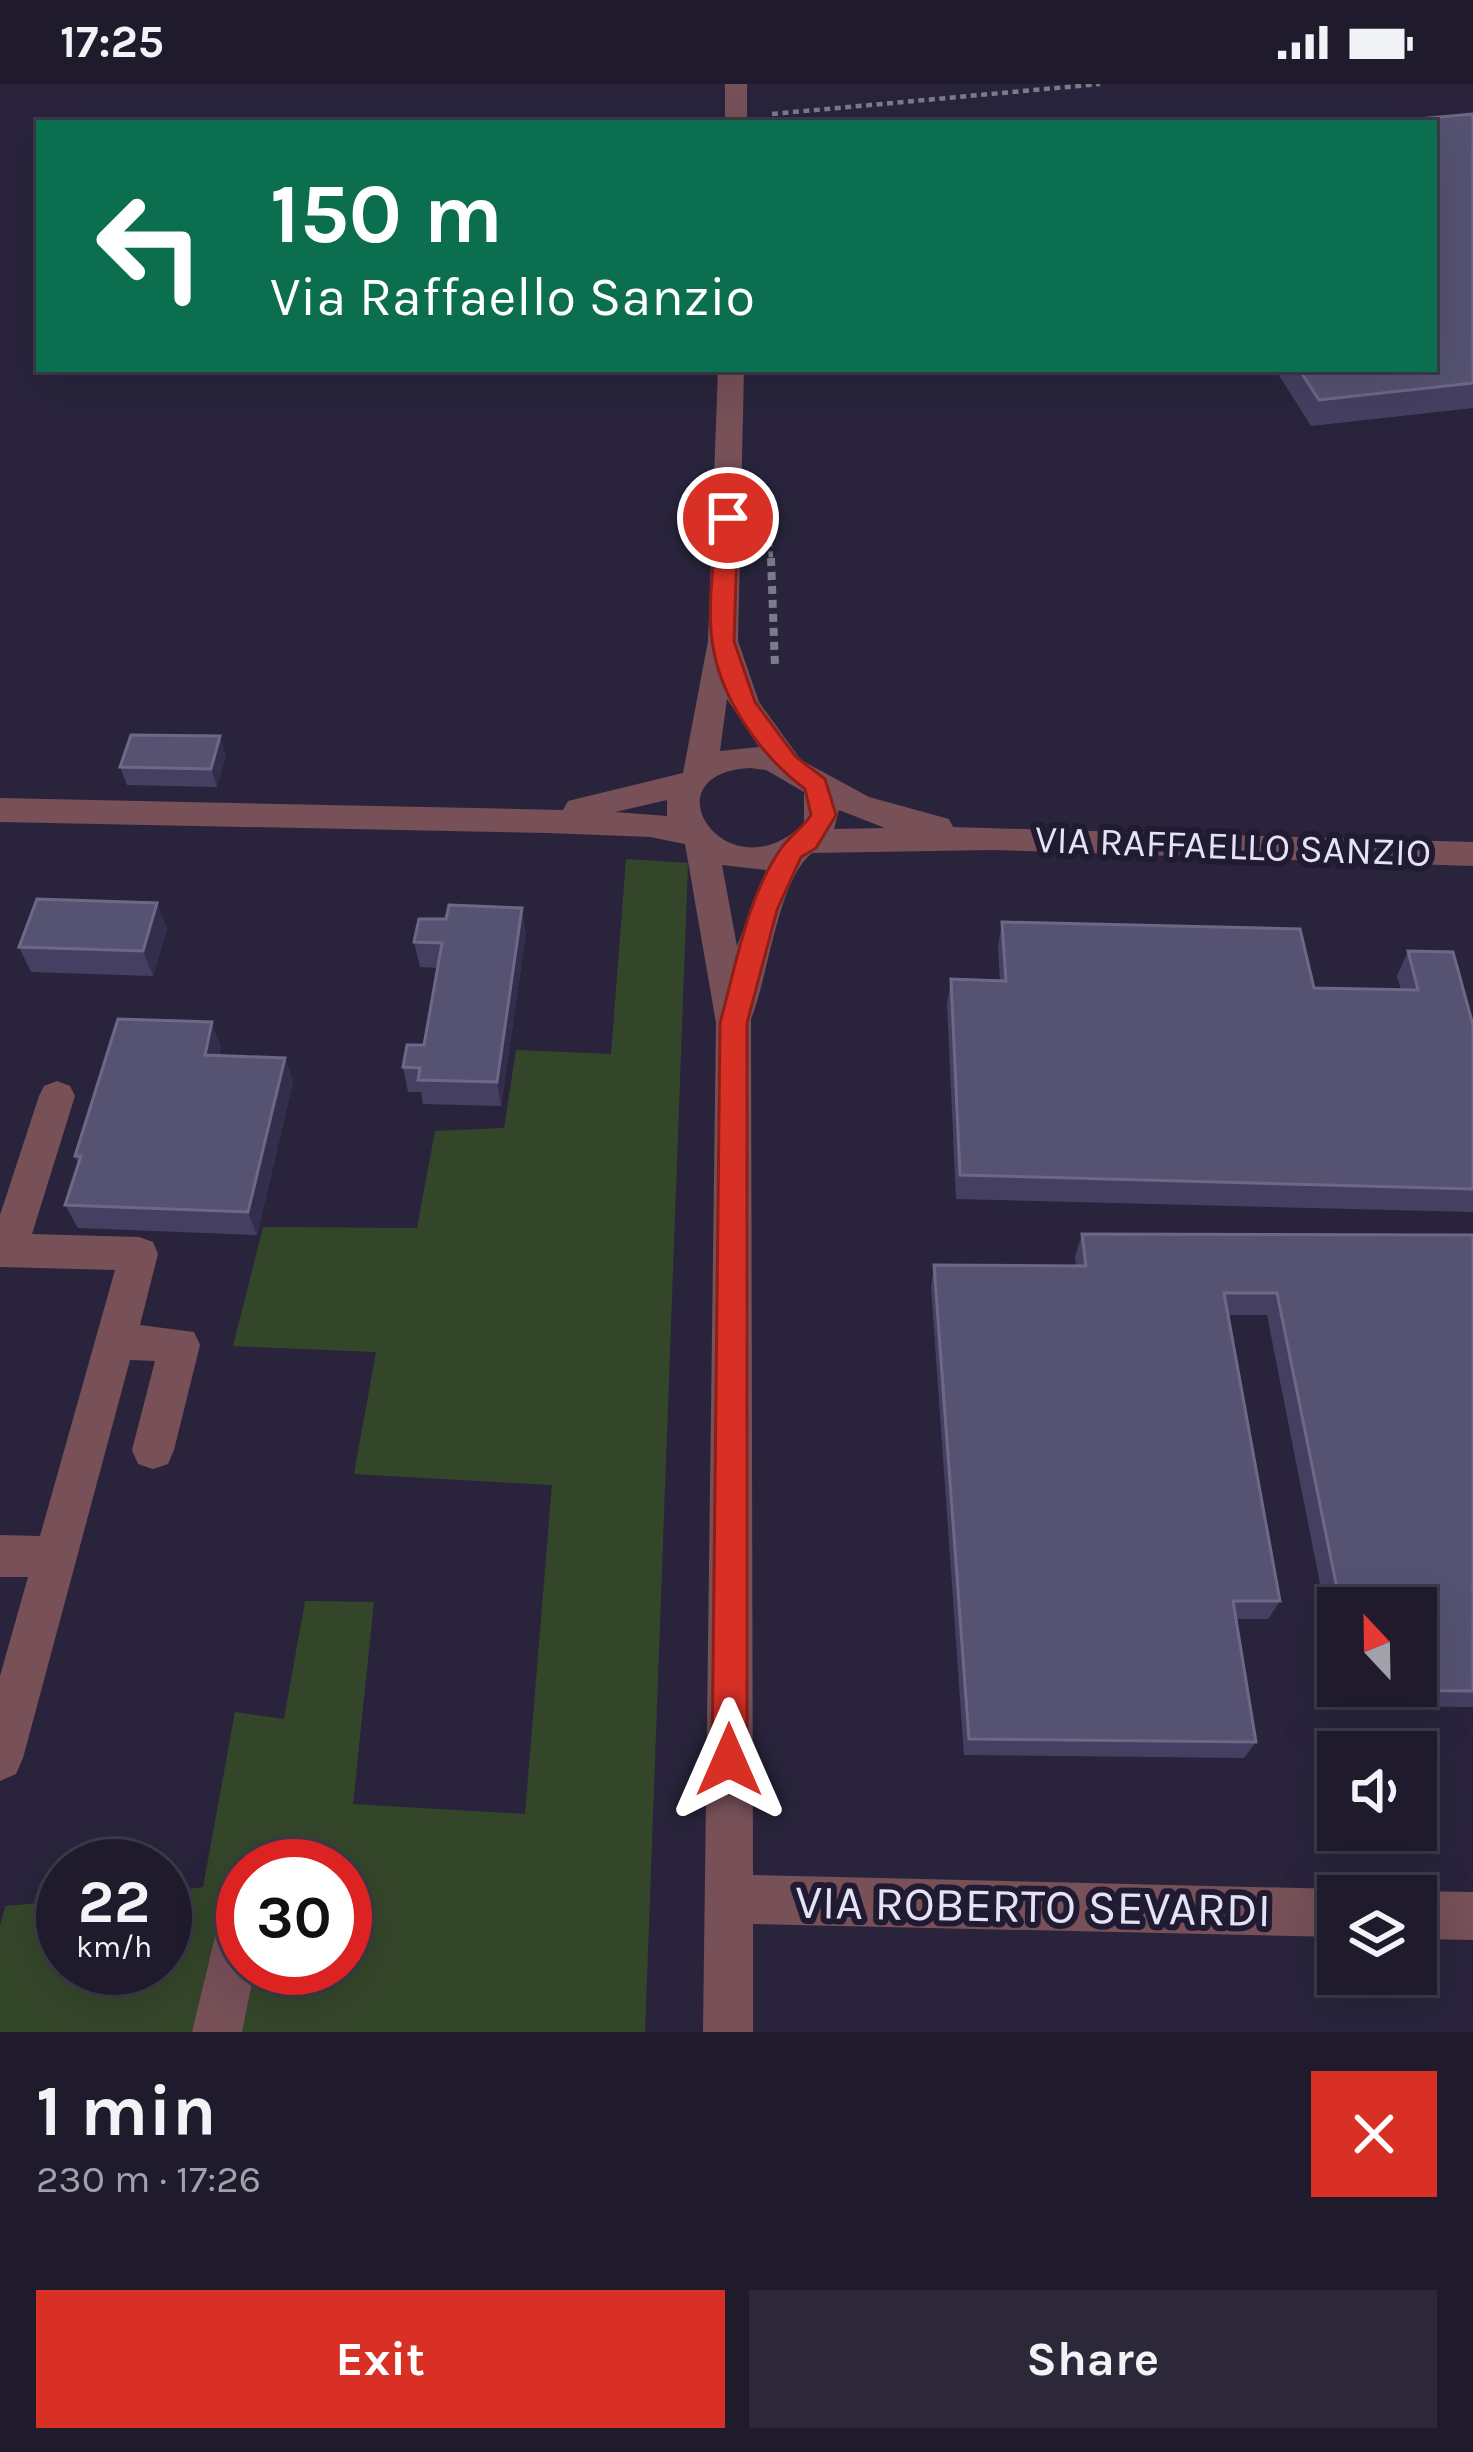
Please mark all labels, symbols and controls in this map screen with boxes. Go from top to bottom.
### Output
text: 17:25 [60,16,164,68]
text: 150 m [270,165,503,263]
icon: left [72,168,228,324]
text: Via Raffaello Sanzio [270,265,755,329]
pin [677,467,779,569]
icon: arrive [695,485,761,551]
street label: VIA RAFFAELLO SANZIO [1034,816,1432,876]
north arrow [1317,1587,1437,1707]
map controls [1317,1587,1437,1995]
position arrow [666,1697,792,1823]
button: sound [1317,1731,1437,1851]
speed limit sign: 30 [216,1839,372,1995]
text: 22 [78,1867,150,1937]
street label: VIA ROBERTO SEVARDI [795,1874,1271,1938]
button: layers [1317,1875,1437,1995]
text: km/h [76,1929,152,1965]
text: 1 min [36,2069,217,2153]
button: close [1311,2071,1437,2197]
text: 230 m · 17:26 [36,2156,261,2202]
button: Exit [36,2290,725,2428]
button: Share [749,2290,1437,2428]

